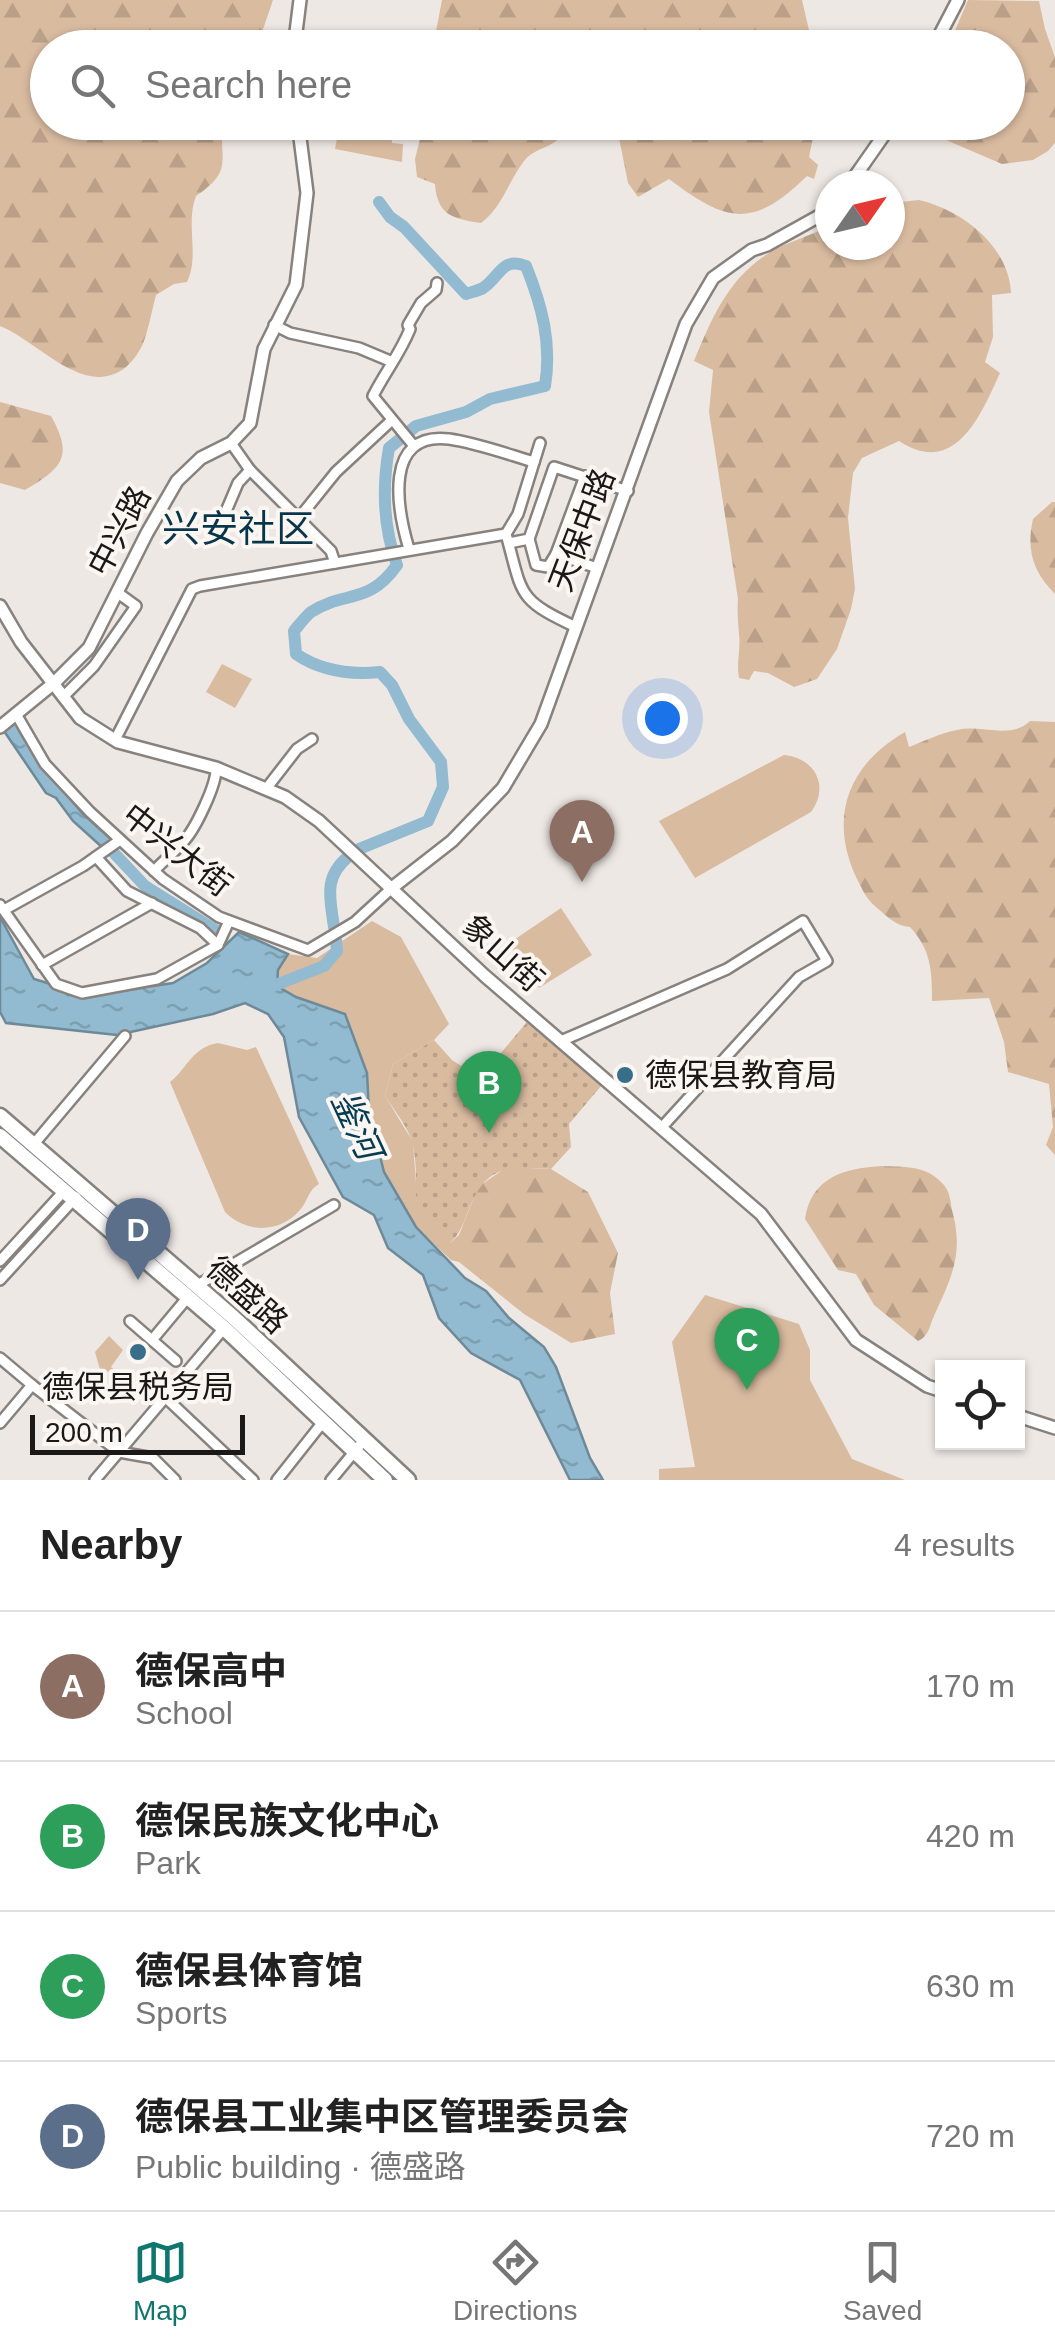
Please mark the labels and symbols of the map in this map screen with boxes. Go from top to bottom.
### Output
north arrow [815,170,905,260]
street label: 天保中路 [542,464,622,596]
street label: 中兴路 [81,480,157,582]
district label: 兴安社区 [162,508,314,550]
your location [637,693,688,744]
street label: 中兴大街 [115,796,239,904]
pin: A [550,800,614,882]
street label: 象山街 [455,907,551,999]
pin: B [456,1050,522,1133]
place label: 德保县教育局 [645,1057,837,1093]
marker: 德保县教育局 [614,1064,636,1086]
water label: 鉴河 [325,1085,392,1170]
pin: D [106,1198,170,1280]
street label: 德盛路 [199,1249,295,1341]
pin: C [714,1308,780,1390]
marker: 德保县税务局 [127,1341,149,1363]
place label: 德保县税务局 [42,1369,234,1405]
scale bar [30,1410,245,1454]

